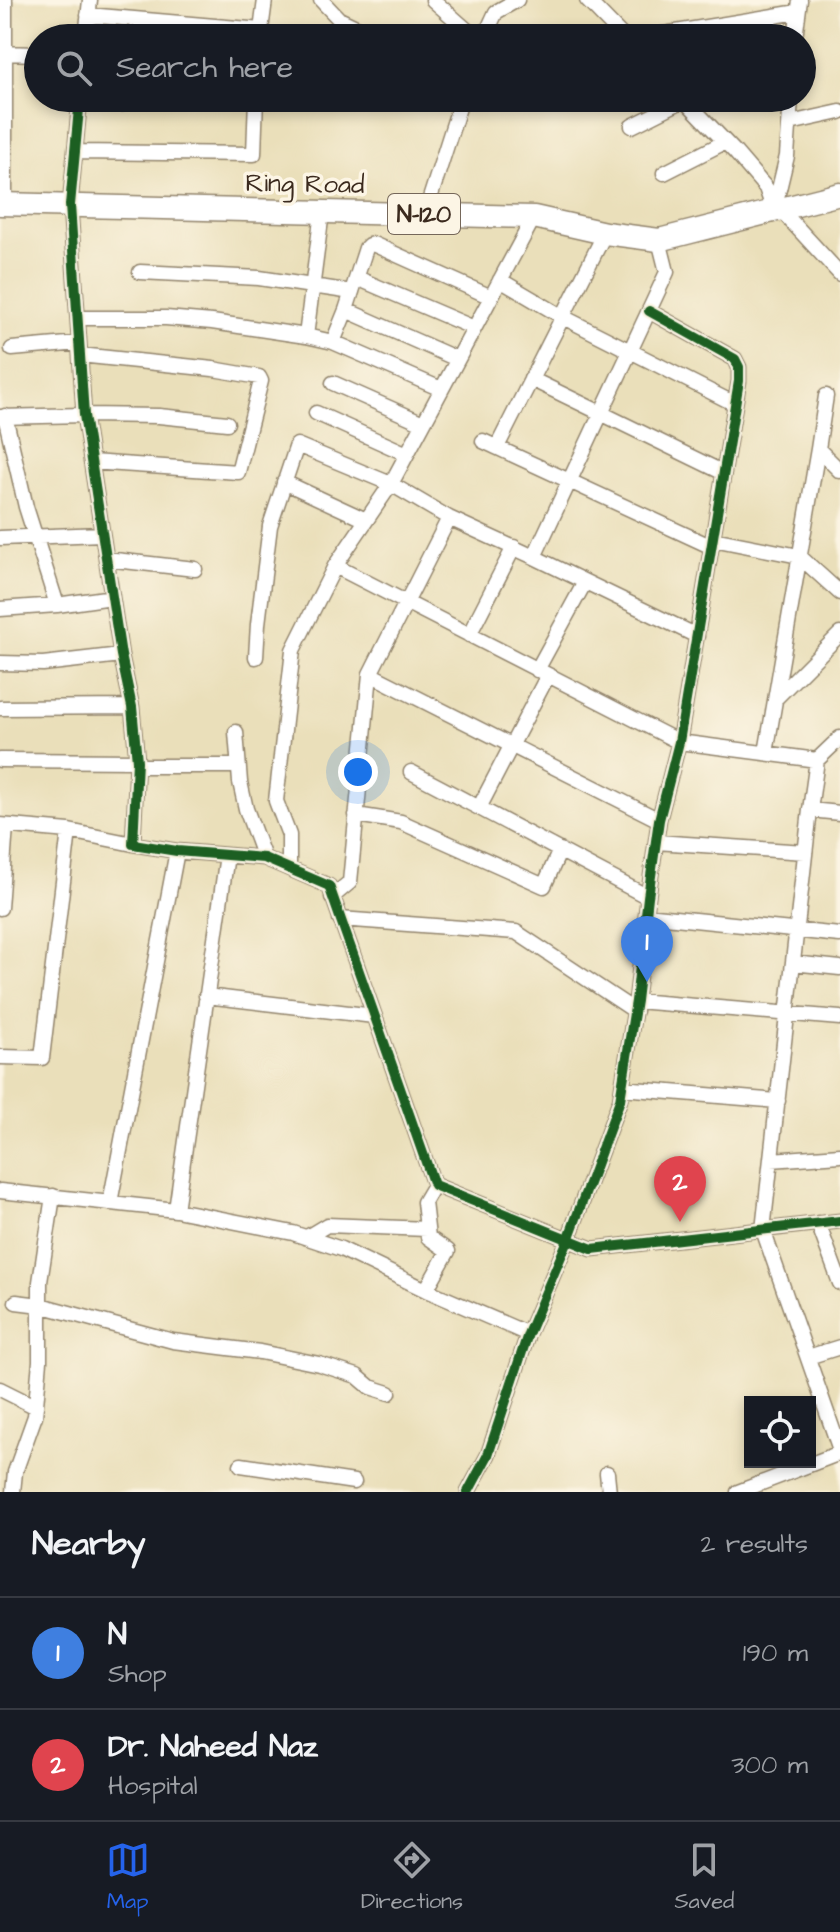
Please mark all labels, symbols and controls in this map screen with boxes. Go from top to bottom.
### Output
search box [24,24,816,112]
icon: search [52,46,96,90]
text: Search here [116,47,293,89]
street label: Ring Road [245,165,365,205]
road number: N-120 [388,194,460,234]
your location [338,752,378,792]
pin: 1 [621,916,673,982]
pin: 2 [654,1156,706,1222]
map controls [744,1396,816,1468]
button: locate [744,1396,816,1468]
text: Nearby [32,1520,146,1568]
text: 2 results [700,1526,808,1562]
text: N [108,1614,127,1656]
text: 1 [56,1635,60,1671]
text: 190 m [743,1635,808,1671]
text: Shop [108,1656,167,1692]
text: Dr. Naheed Naz [108,1726,318,1768]
text: 2 [51,1747,65,1783]
text: 300 m [731,1747,808,1783]
text: Hospital [108,1768,198,1804]
tab: Map [106,1838,150,1917]
tab: Directions [361,1838,463,1917]
tab: Saved [674,1838,734,1917]

